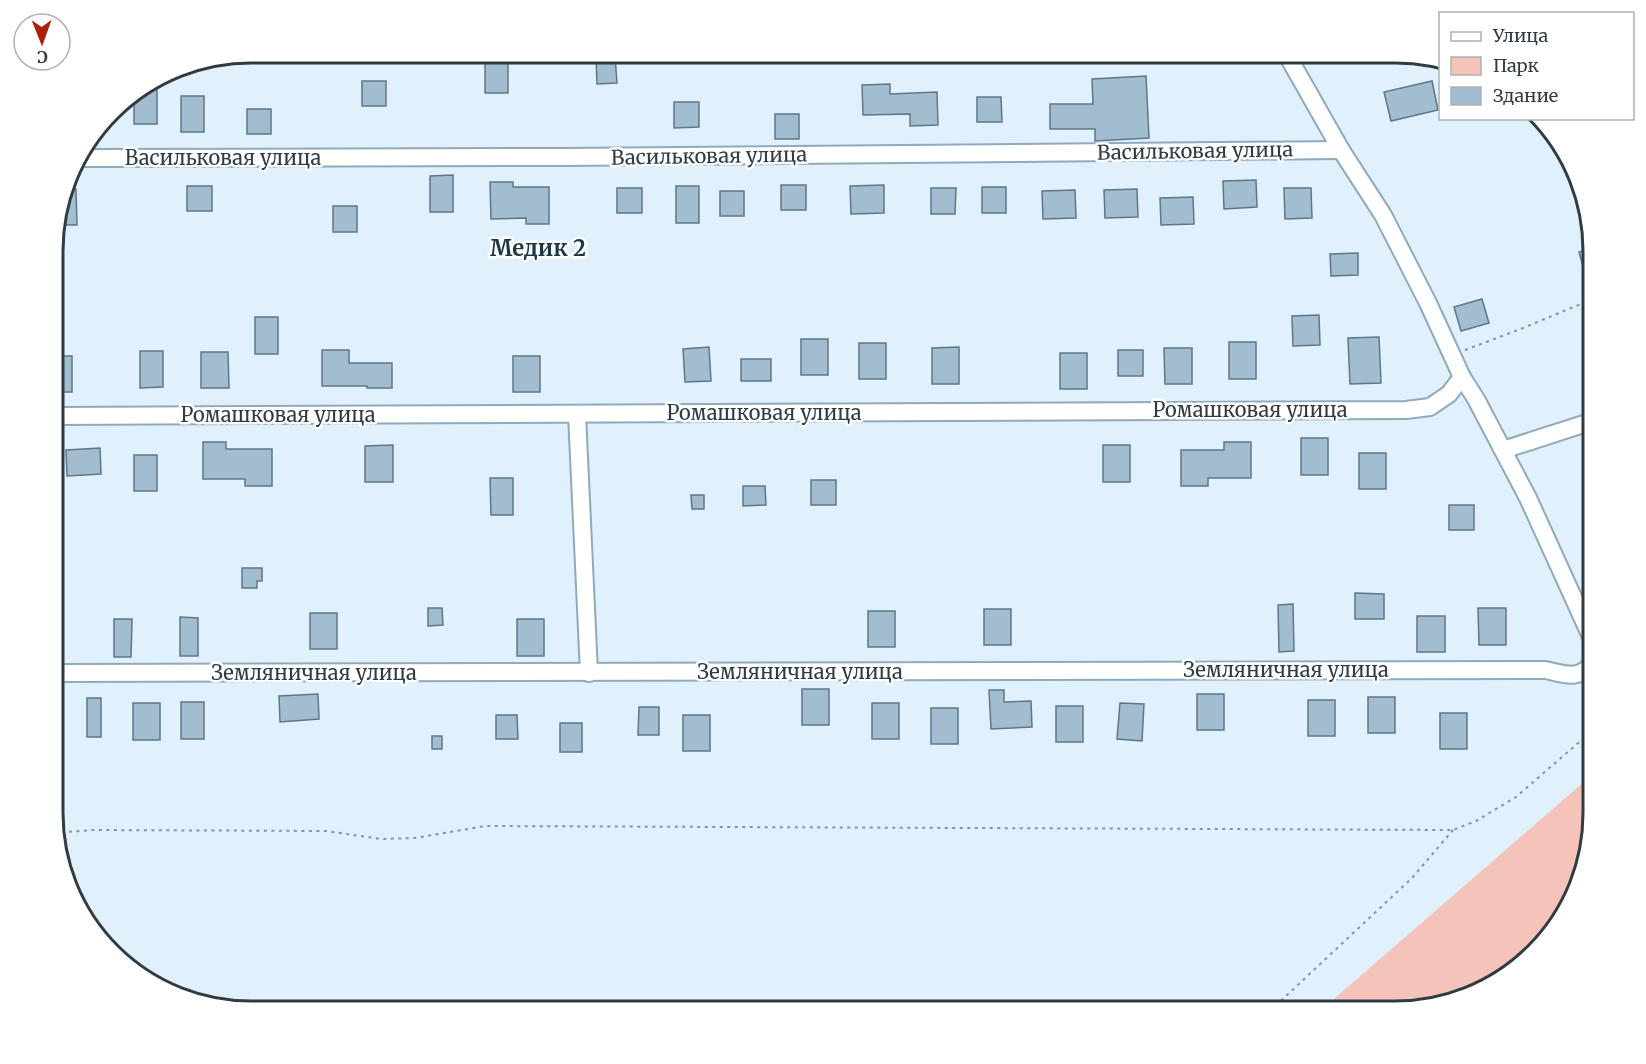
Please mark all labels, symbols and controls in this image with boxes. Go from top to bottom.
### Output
north arrow [12,12,72,72]
legend [1439,12,1634,120]
text: Улица [1492,24,1548,47]
text: С [37,47,48,67]
text: Парк [1493,54,1539,77]
text: Здание [1493,84,1558,107]
street label: Васильковая улица [1097,136,1294,165]
street label: Васильковая улица [611,141,808,170]
street label: Васильковая улица [125,145,321,170]
district label: Медик 2 [490,234,586,262]
street label: Ромашковая улица [1153,397,1348,422]
street label: Ромашковая улица [667,400,862,425]
street label: Ромашковая улица [181,402,376,427]
street label: Земляничная улица [1183,657,1389,682]
street label: Земляничная улица [697,659,903,684]
street label: Земляничная улица [211,660,417,685]

